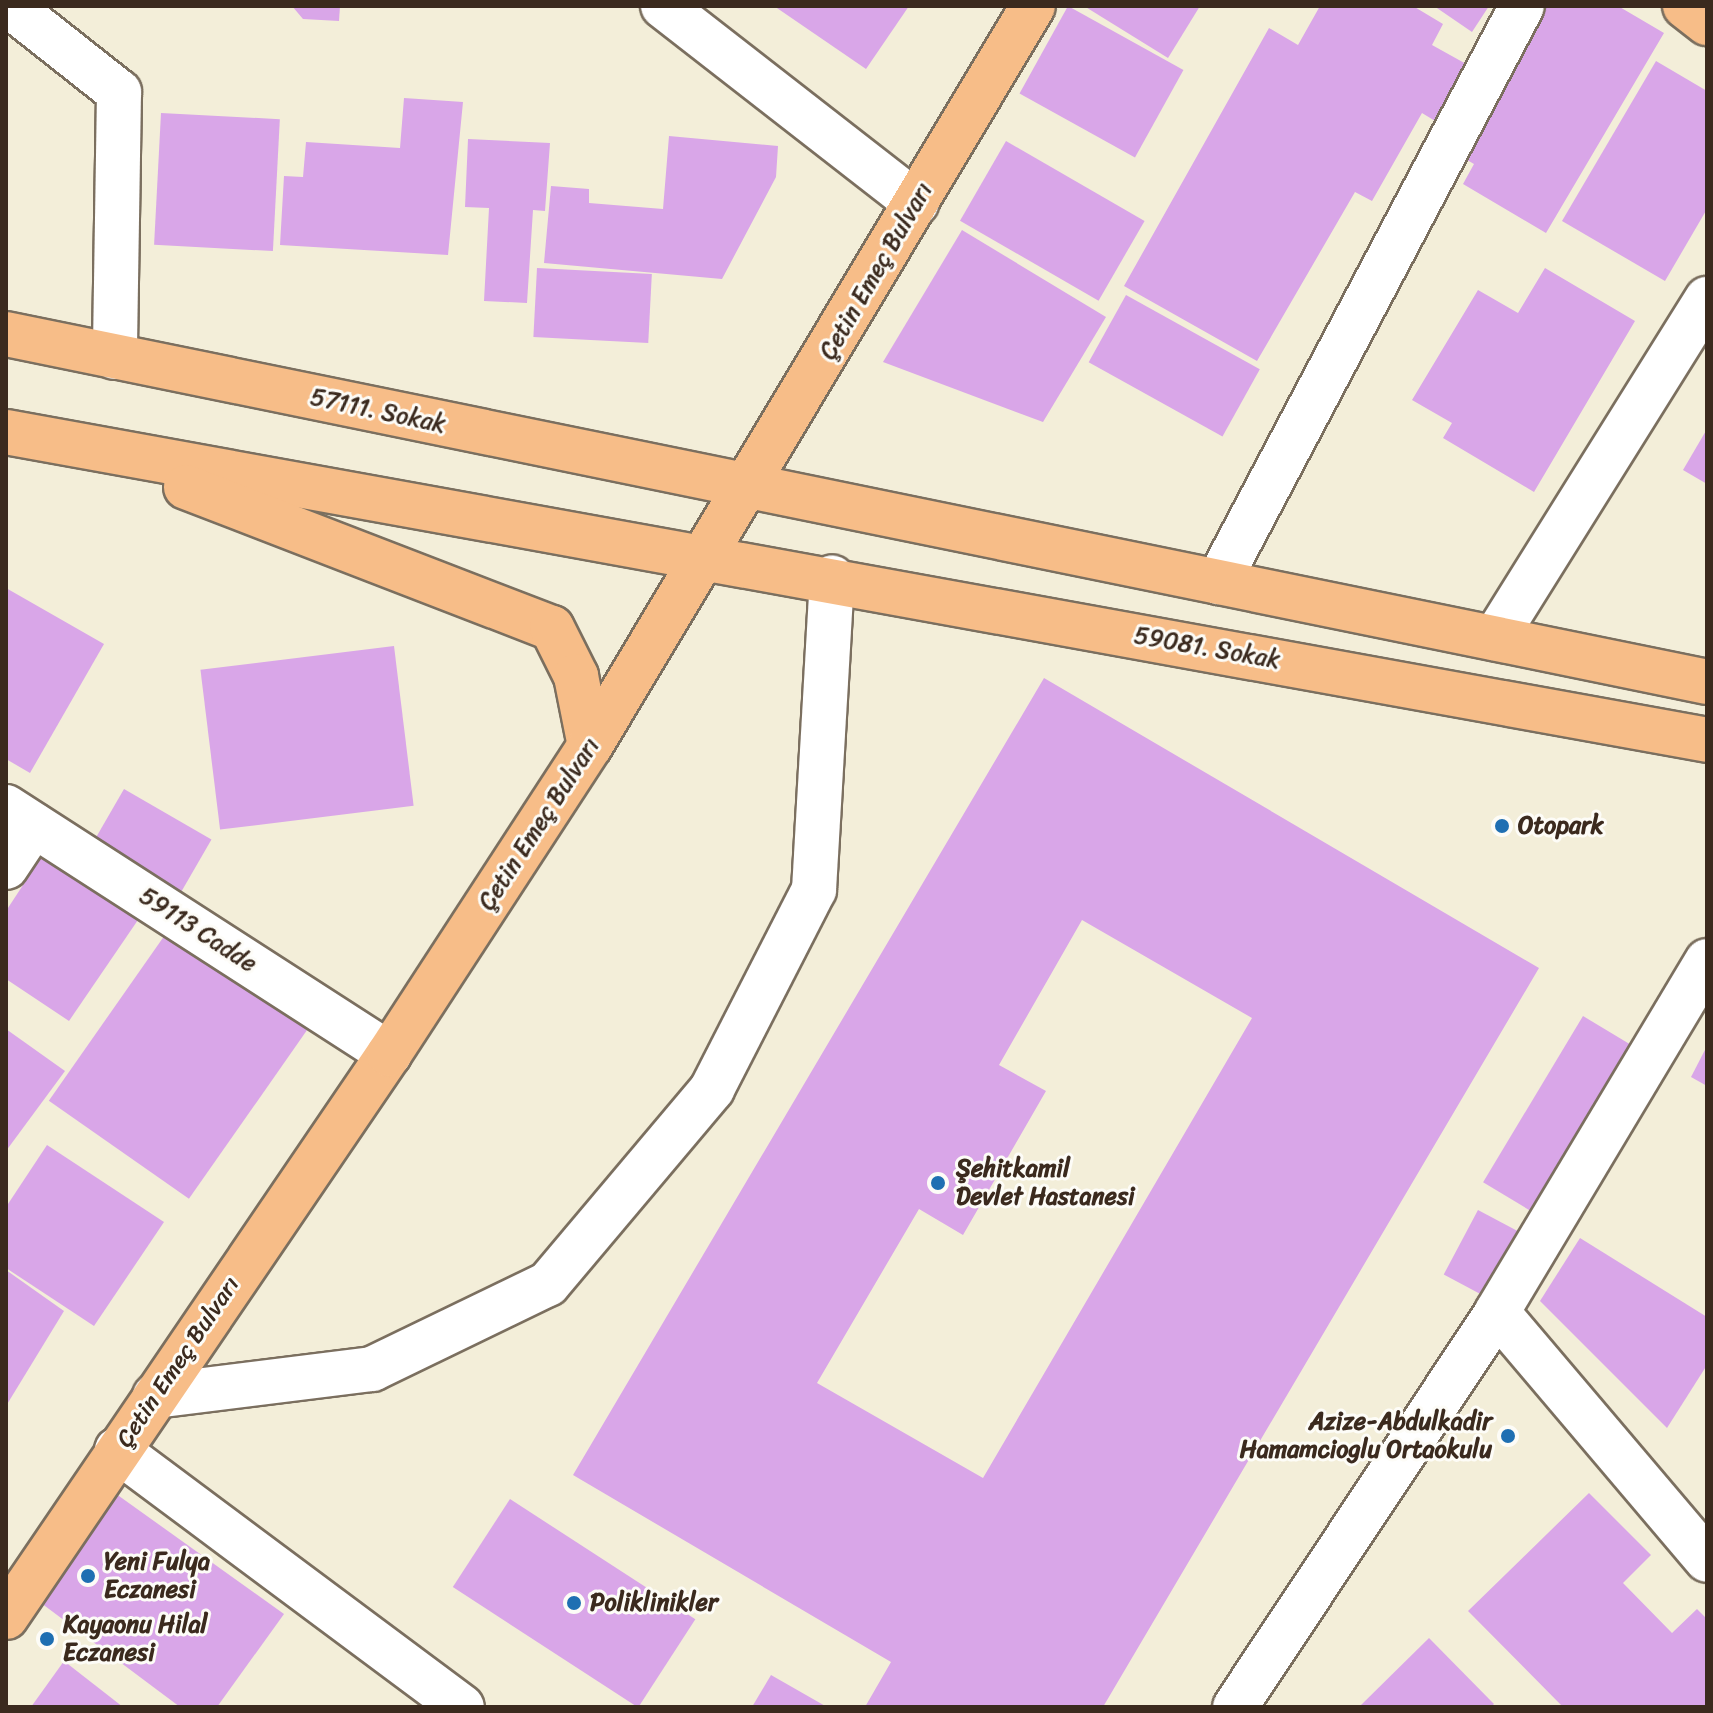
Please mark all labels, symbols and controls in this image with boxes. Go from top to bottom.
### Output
street label: Çetin Emeç Bulvarı [813,177,939,365]
street label: 57111. Sokak [308,383,448,439]
street label: 59081. Sokak [1132,621,1282,675]
street label: Çetin Emeç Bulvarı [472,732,606,916]
place label: Otopark [1518,812,1604,840]
marker: Otopark [1493,817,1511,835]
street label: 59113 Cadde [134,881,262,979]
place label: Şehitkamil Devlet Hastanesi [956,1155,1134,1211]
marker: Şehitkamil Devlet Hastanesi [927,1172,949,1194]
street label: Çetin Emeç Bulvarı [110,1271,246,1453]
place label: Azize-Abdulkadir Hamamcioglu Ortaokulu [1240,1408,1492,1464]
marker: Azize-Abdulkadir Hamamcioglu Ortaokulu [1499,1427,1517,1445]
place label: Yeni Fulya Eczanesi [104,1548,210,1604]
marker: Yeni Fulya Eczanesi [79,1567,97,1585]
place label: Poliklinikler [590,1589,718,1617]
marker: Poliklinikler [565,1594,583,1612]
place label: Kayaonu Hilal Eczanesi [63,1611,207,1667]
marker: Kayaonu Hilal Eczanesi [38,1630,56,1648]

